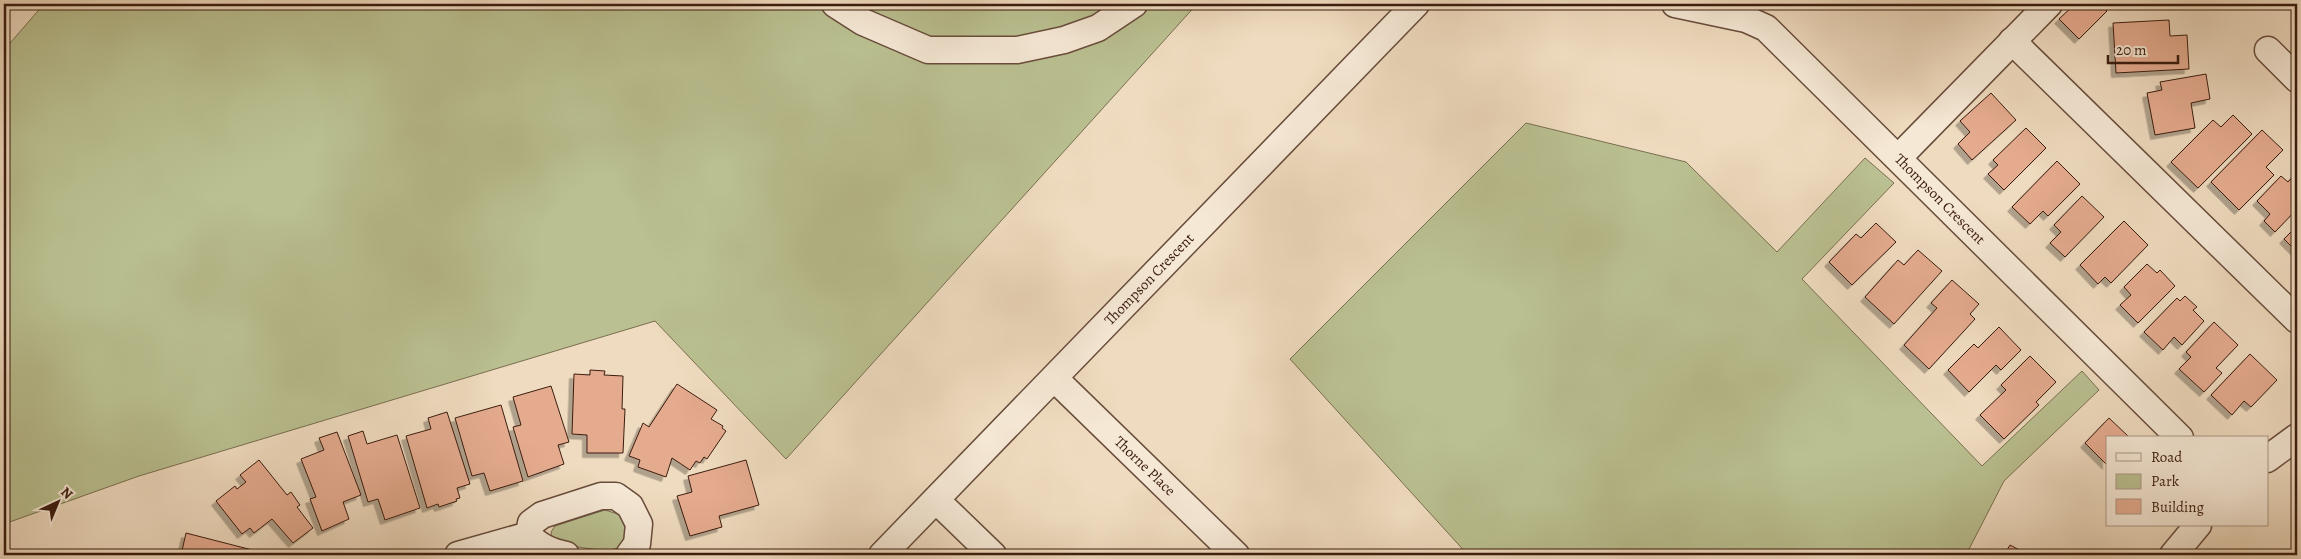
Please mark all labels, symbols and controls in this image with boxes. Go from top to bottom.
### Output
scale bar [2108,32,2178,64]
text: 20 m [2116,40,2147,60]
street label: Thompson Crescent [1890,149,1990,249]
street label: Thompson Crescent [1100,229,1198,329]
street label: Thorne Place [1110,432,1180,500]
legend [2106,436,2268,526]
text: Road [2151,447,2183,467]
text: Park [2151,471,2180,491]
north arrow [32,476,82,526]
text: N [56,483,77,503]
text: Building [2151,497,2204,517]

